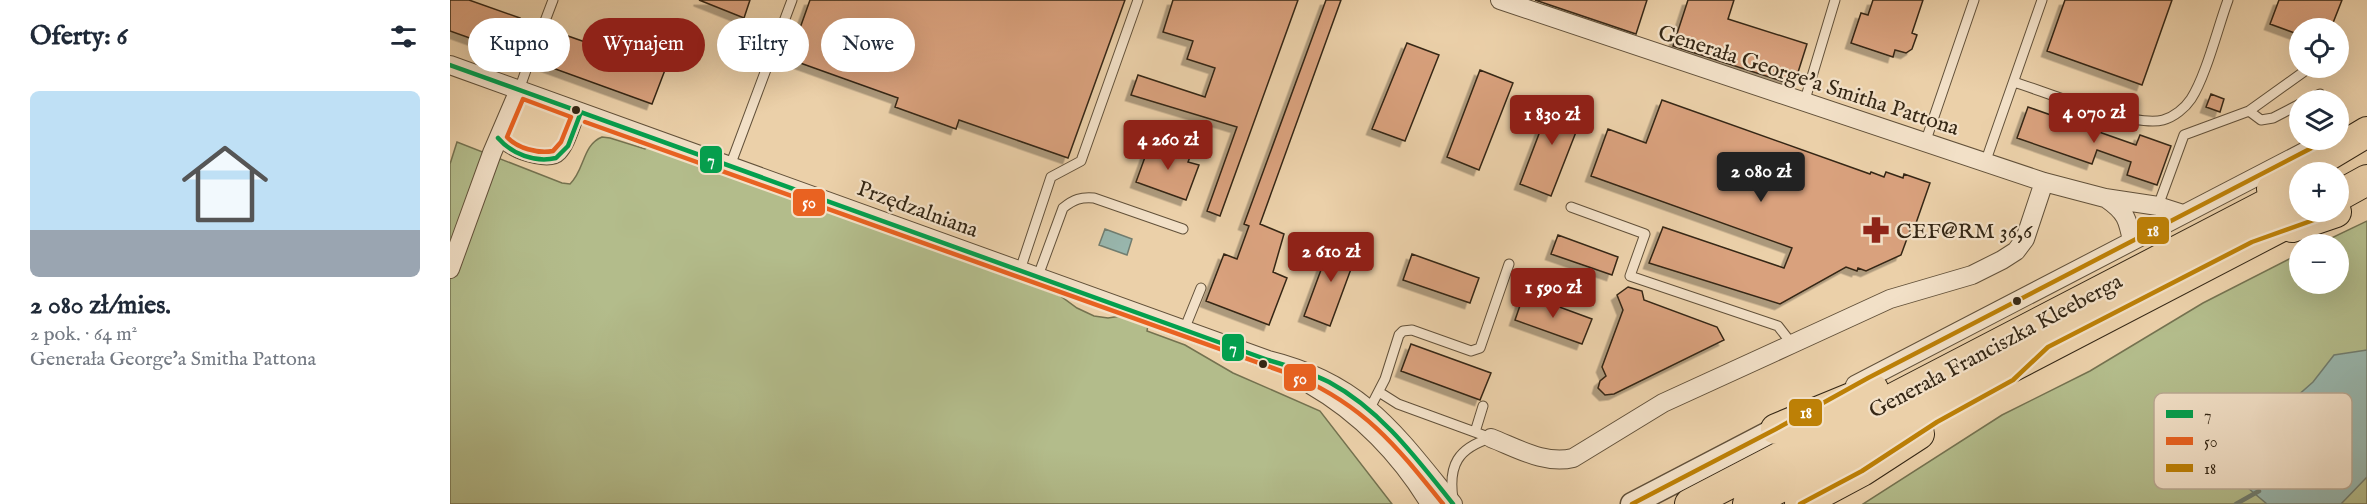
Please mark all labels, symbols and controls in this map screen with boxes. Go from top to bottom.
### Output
chip: Kupno [468,18,570,72]
chip: Wynajem [582,18,705,72]
chip: Filtry [717,18,809,72]
chip: Nowe [821,18,915,72]
map controls [2289,18,2349,294]
button: locate [2289,18,2349,78]
street label: Generała George'a Smitha Pattona [1654,19,1963,143]
text: Oferty: 6 [30,20,127,53]
icon: filters [387,20,420,53]
button: layers [2289,90,2349,150]
pin: 4 070 zł [2032,93,2156,144]
pin: 1 830 zł [1490,95,1614,146]
text: 4 070 zł [2063,100,2125,125]
text: 1 830 zł [1524,102,1580,127]
unlabelled marker [570,104,582,116]
pin: 4 260 zł [1106,120,1230,171]
text: 4 260 zł [1138,127,1198,152]
icon: home [171,130,279,238]
line badge: 7 [699,145,723,174]
text: 7 [707,151,715,171]
pin: 2 080 zł [1699,152,1823,203]
text: 2 080 zł [1731,159,1791,184]
button: + [2289,162,2349,222]
street label: Przędzalniana [853,175,982,245]
line badge: 50 [792,188,826,217]
text: 50 [802,194,816,214]
pharmacy icon: CEF@RM 36,6 [1861,215,1891,245]
line badge: 18 [2136,216,2170,245]
place label: CEF@RM 36,6 [1896,218,2033,246]
text: 18 [2147,222,2159,242]
pin: 2 610 zł [1269,232,1393,283]
button: − [2289,234,2349,294]
text: 2 610 zł [1302,239,1360,264]
pin: 1 590 zł [1491,268,1615,319]
street label: Generała Franciszka Kleeberga [1864,268,2128,426]
text: 1 590 zł [1525,275,1581,300]
text: 2 080 zł/mies. [30,289,171,322]
unlabelled marker [2011,295,2023,307]
text: 2 pok. · 64 m² [30,322,137,347]
line badge: 7 [1221,333,1245,362]
text: 7 [1229,339,1237,359]
text: Generała George'a Smitha Pattona [30,347,316,372]
unlabelled marker [1257,358,1269,370]
line badge: 50 [1283,363,1317,392]
text: 50 [1293,370,1307,390]
legend [2154,393,2352,489]
line badge: 18 [1788,398,1823,427]
text: 18 [1800,404,1812,424]
text: 7 [2204,406,2211,426]
text: 50 [2204,433,2218,453]
text: 18 [2204,460,2216,480]

